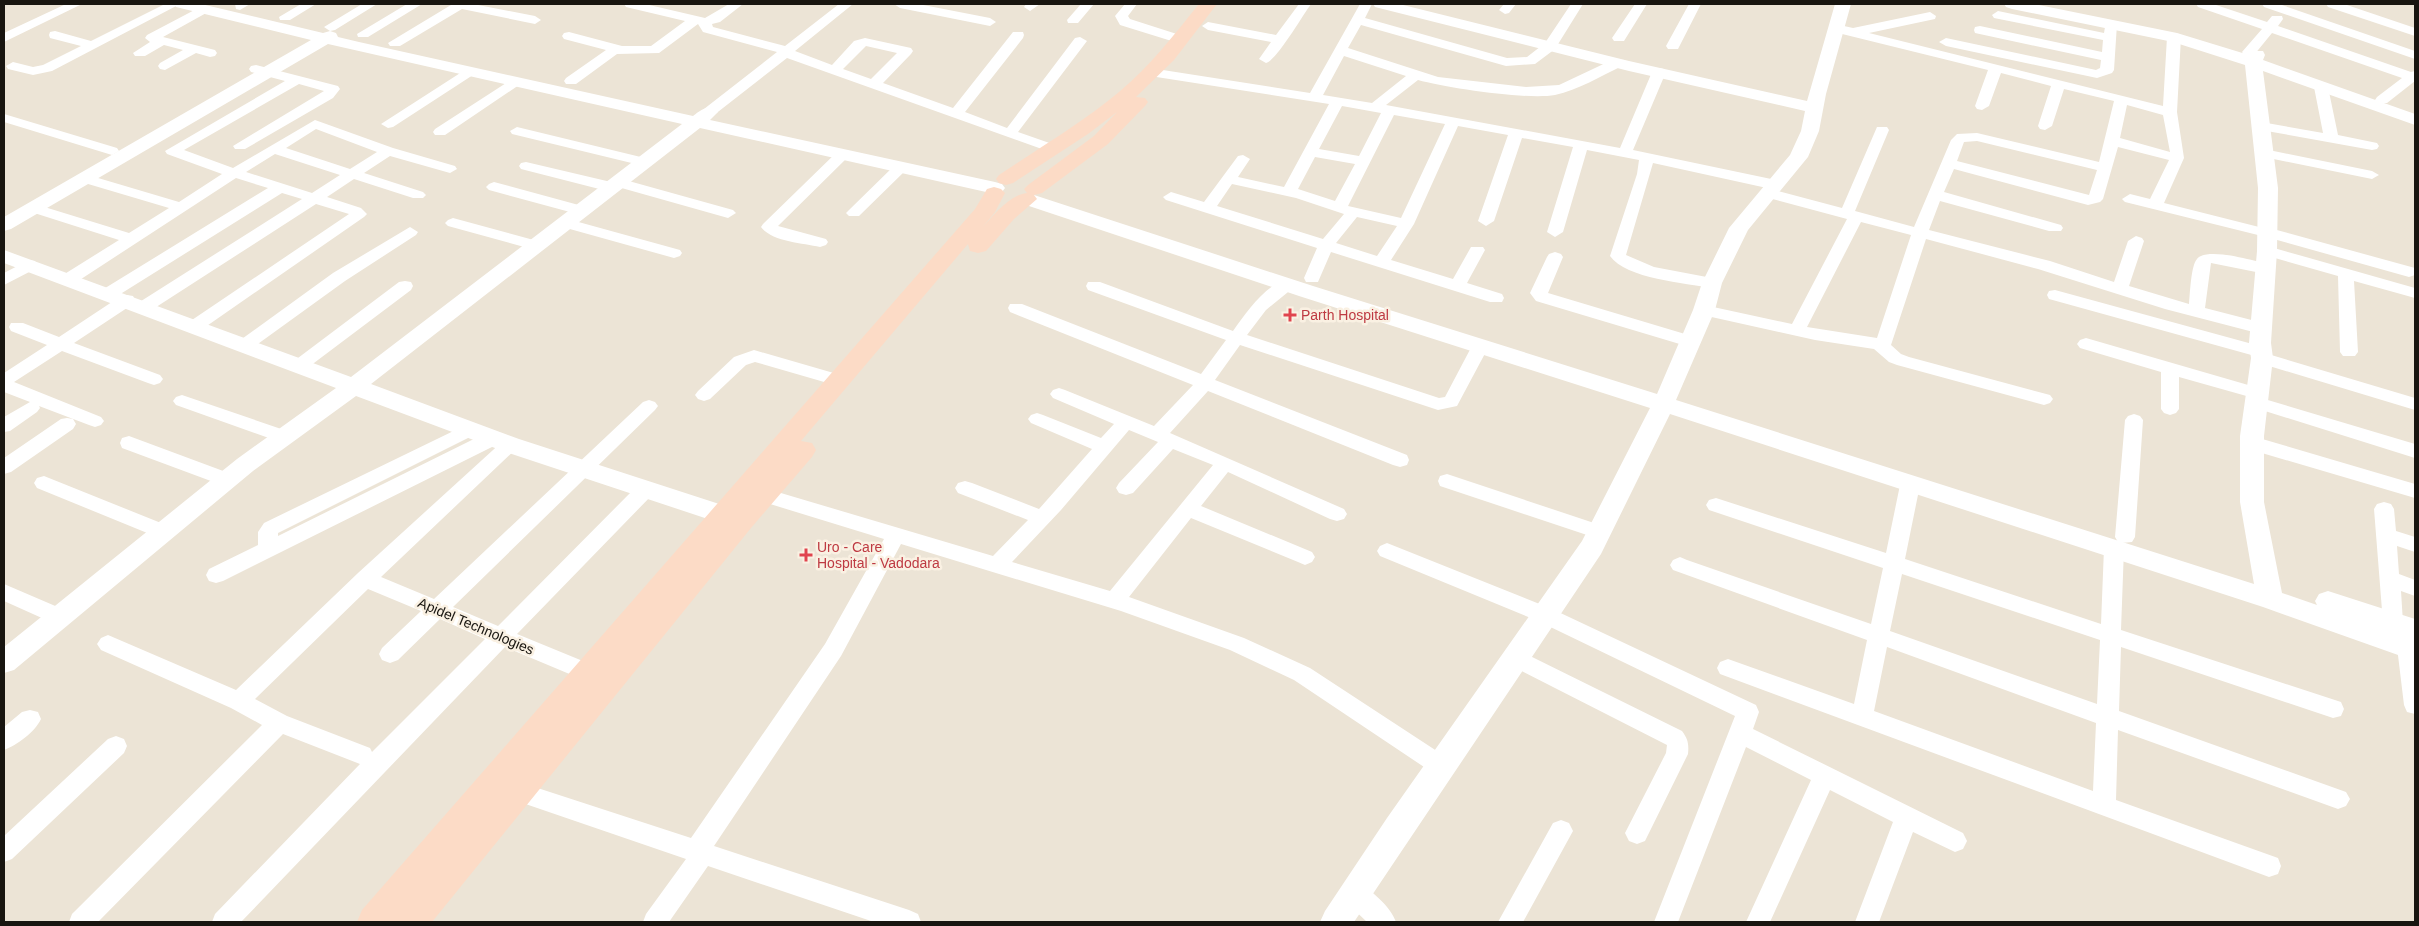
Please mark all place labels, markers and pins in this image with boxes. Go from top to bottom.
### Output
place label: Parth Hospital [1301,307,1389,323]
marker: Parth Hospital [1283,308,1297,322]
place label: Uro - Care Hospital - Vadodara [817,539,940,571]
marker: Uro - Care Hospital - Vadodara [799,548,813,562]

